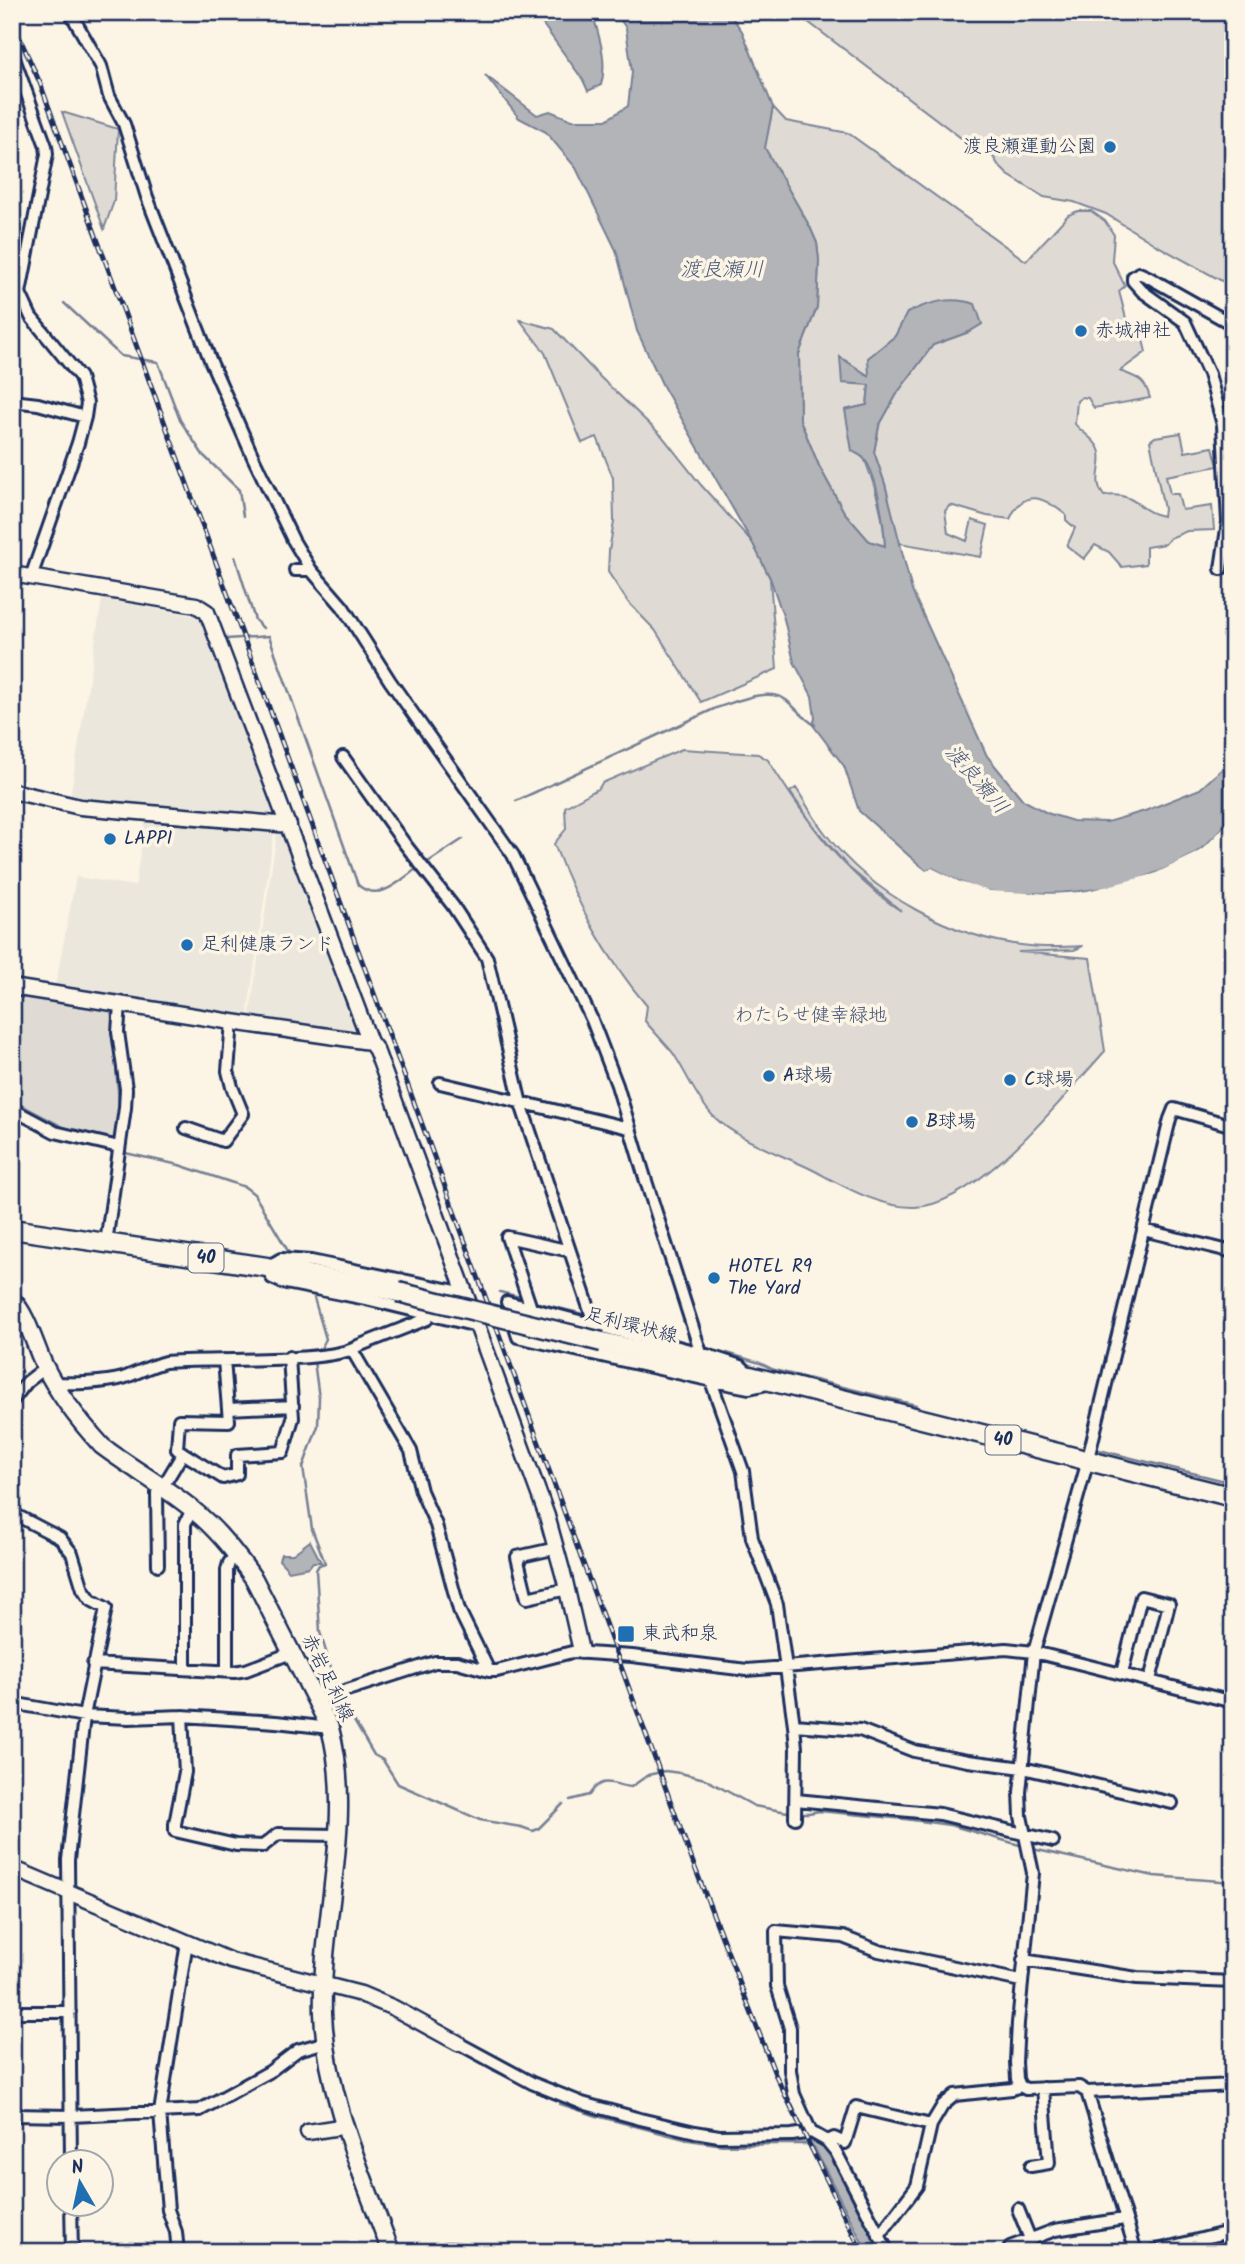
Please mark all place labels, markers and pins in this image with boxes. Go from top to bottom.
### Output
place label: 渡良瀬運動公園 [963,132,1096,162]
marker: 渡良瀬運動公園 [1102,139,1118,155]
place label: 赤城神社 [1095,316,1171,346]
marker: 赤城神社 [1073,323,1089,339]
place label: LAPPI [124,824,173,854]
marker: LAPPI [102,831,118,847]
place label: 足利健康ランド [201,930,334,960]
marker: 足利健康ランド [179,937,195,953]
place label: A球場 [783,1061,833,1091]
place label: C球場 [1024,1065,1073,1095]
marker: A球場 [761,1068,777,1084]
marker: C球場 [1002,1072,1018,1088]
place label: B球場 [926,1107,976,1137]
marker: B球場 [904,1114,920,1130]
place label: HOTEL R9 The Yard [728,1252,812,1304]
marker: HOTEL R9 The Yard [706,1270,722,1286]
place label: 東武和泉 [642,1619,718,1649]
marker: 東武和泉 [616,1624,636,1644]

